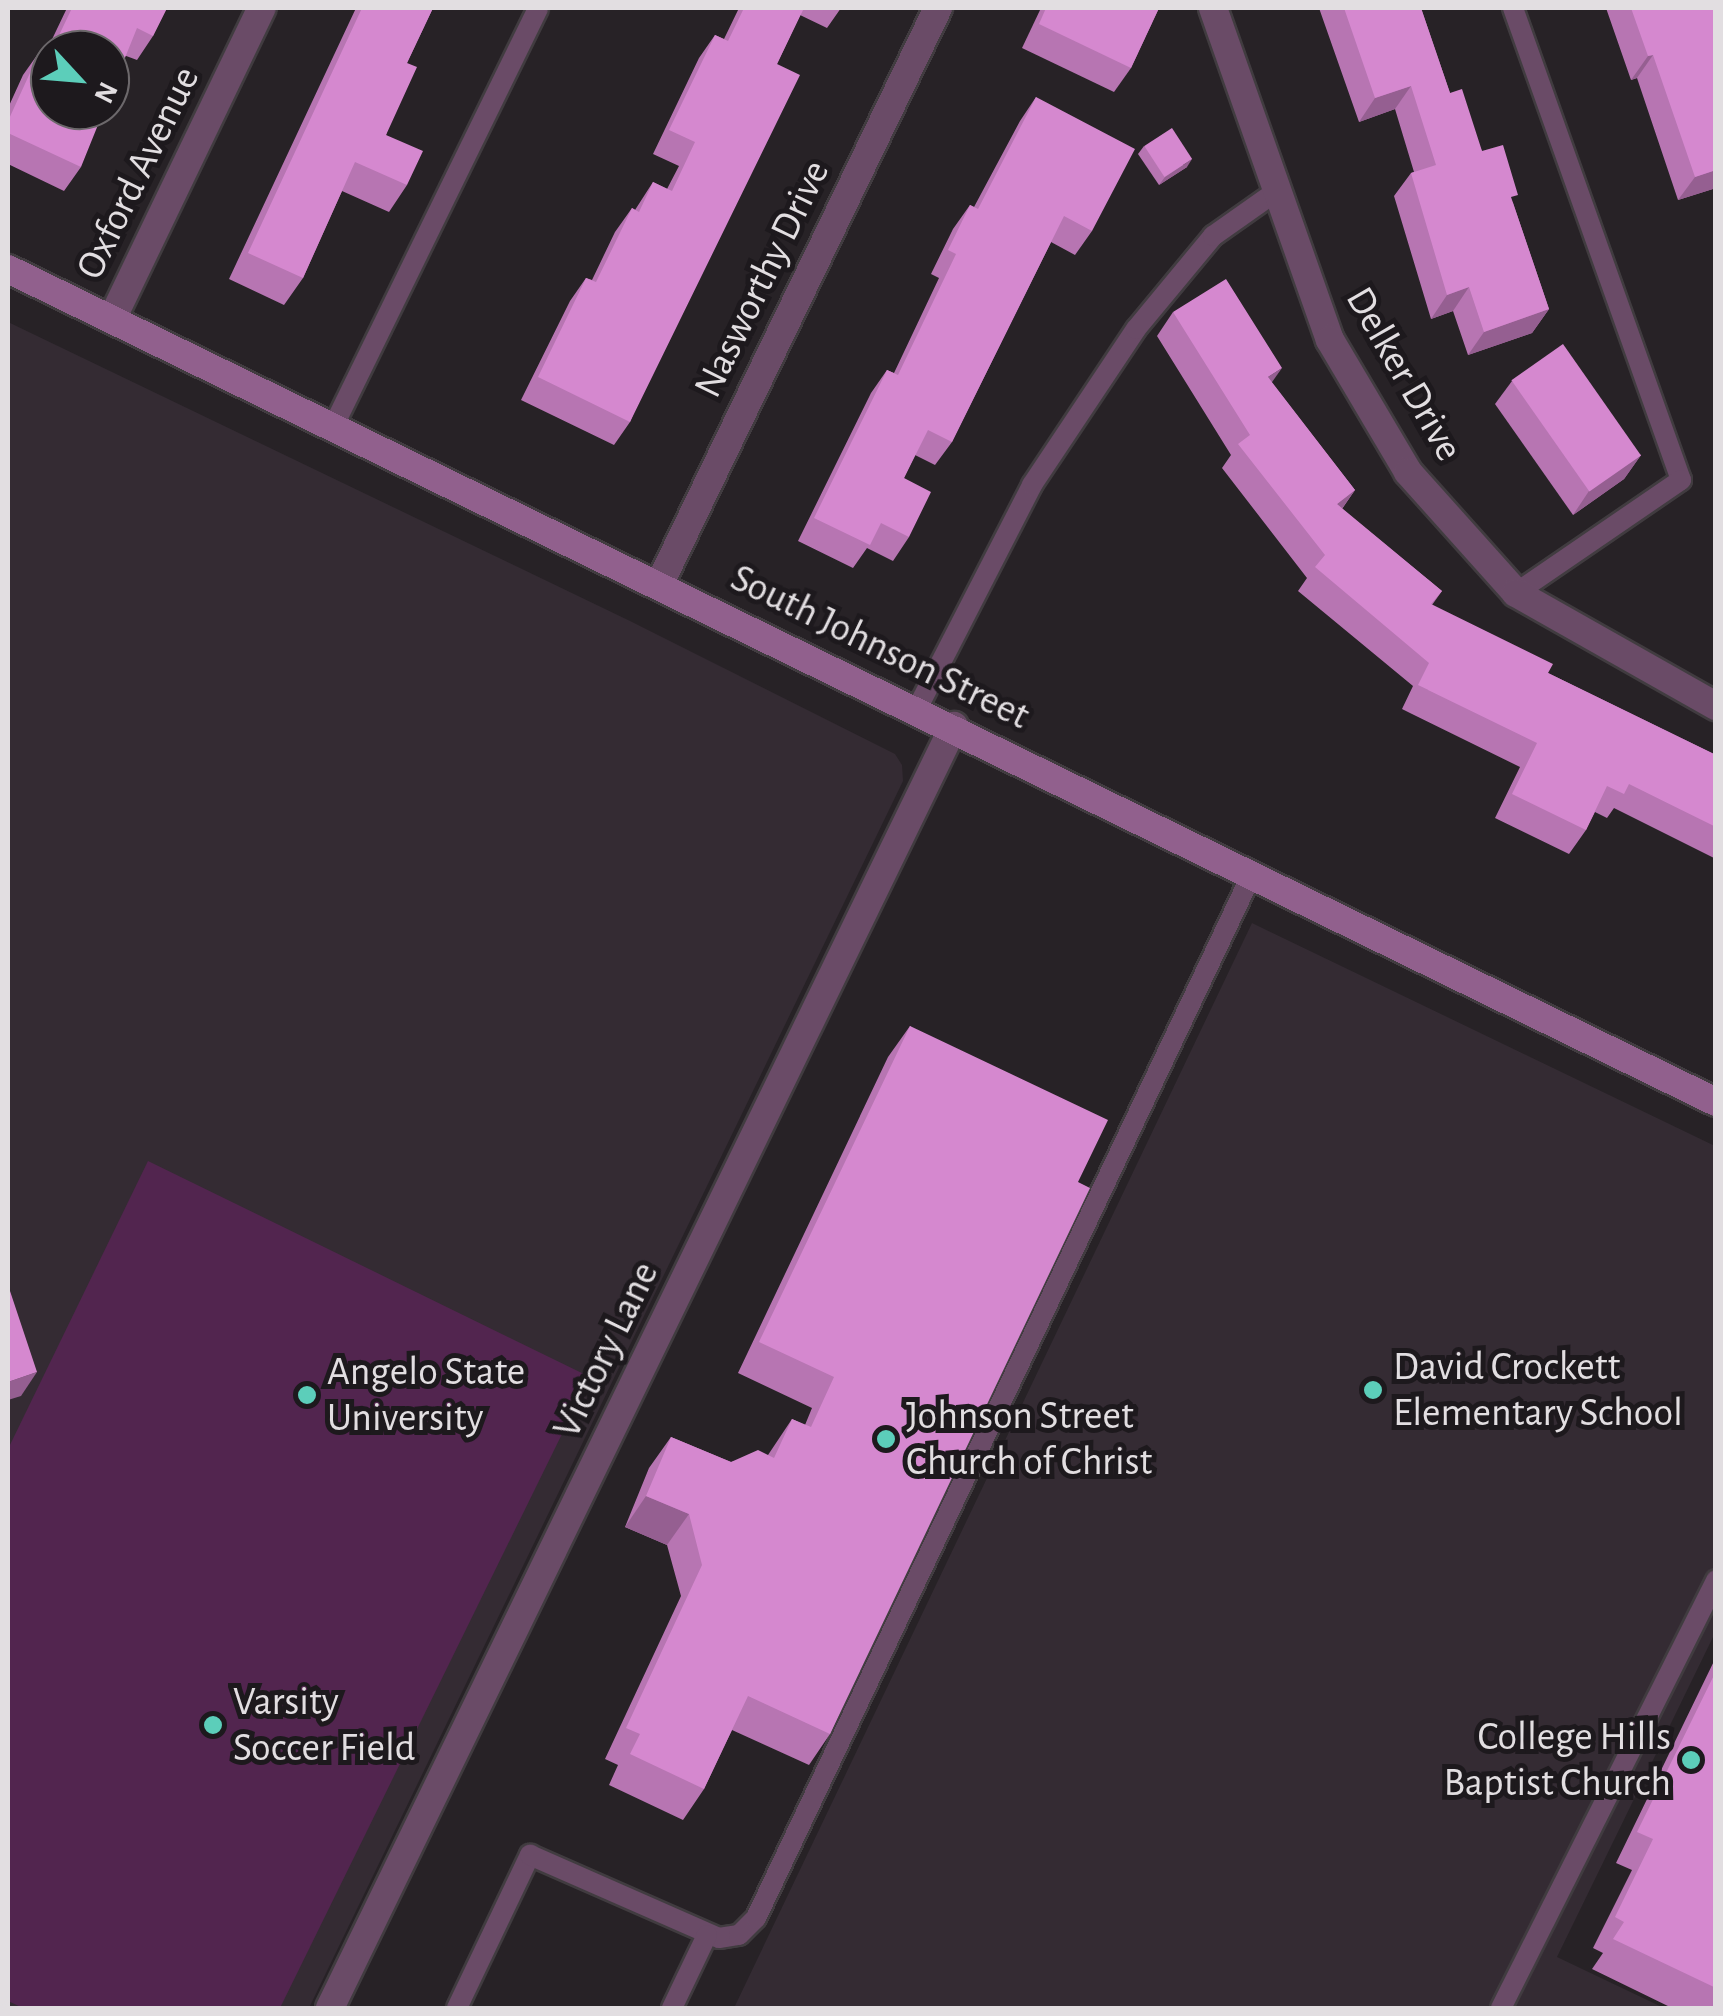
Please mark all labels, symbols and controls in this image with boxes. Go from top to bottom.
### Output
north arrow [30,30,130,130]
street label: Oxford Avenue [66,59,210,287]
text: N [88,77,122,107]
street label: Nasworthy Drive [684,153,840,405]
street label: Delker Drive [1335,278,1473,470]
street label: South Johnson Street [723,554,1037,740]
street label: Victory Lane [543,1254,669,1446]
place label: David Crockett Elementary School [1393,1343,1683,1437]
place label: Angelo State University [327,1348,525,1442]
marker: David Crockett Elementary School [1362,1379,1384,1401]
marker: Angelo State University [296,1384,318,1406]
place label: Johnson Street Church of Christ [906,1392,1152,1486]
marker: Johnson Street Church of Christ [875,1428,897,1450]
place label: Varsity Soccer Field [233,1678,416,1772]
place label: College Hills Baptist Church [1443,1713,1671,1807]
marker: Varsity Soccer Field [202,1714,224,1736]
marker: College Hills Baptist Church [1680,1749,1702,1771]

